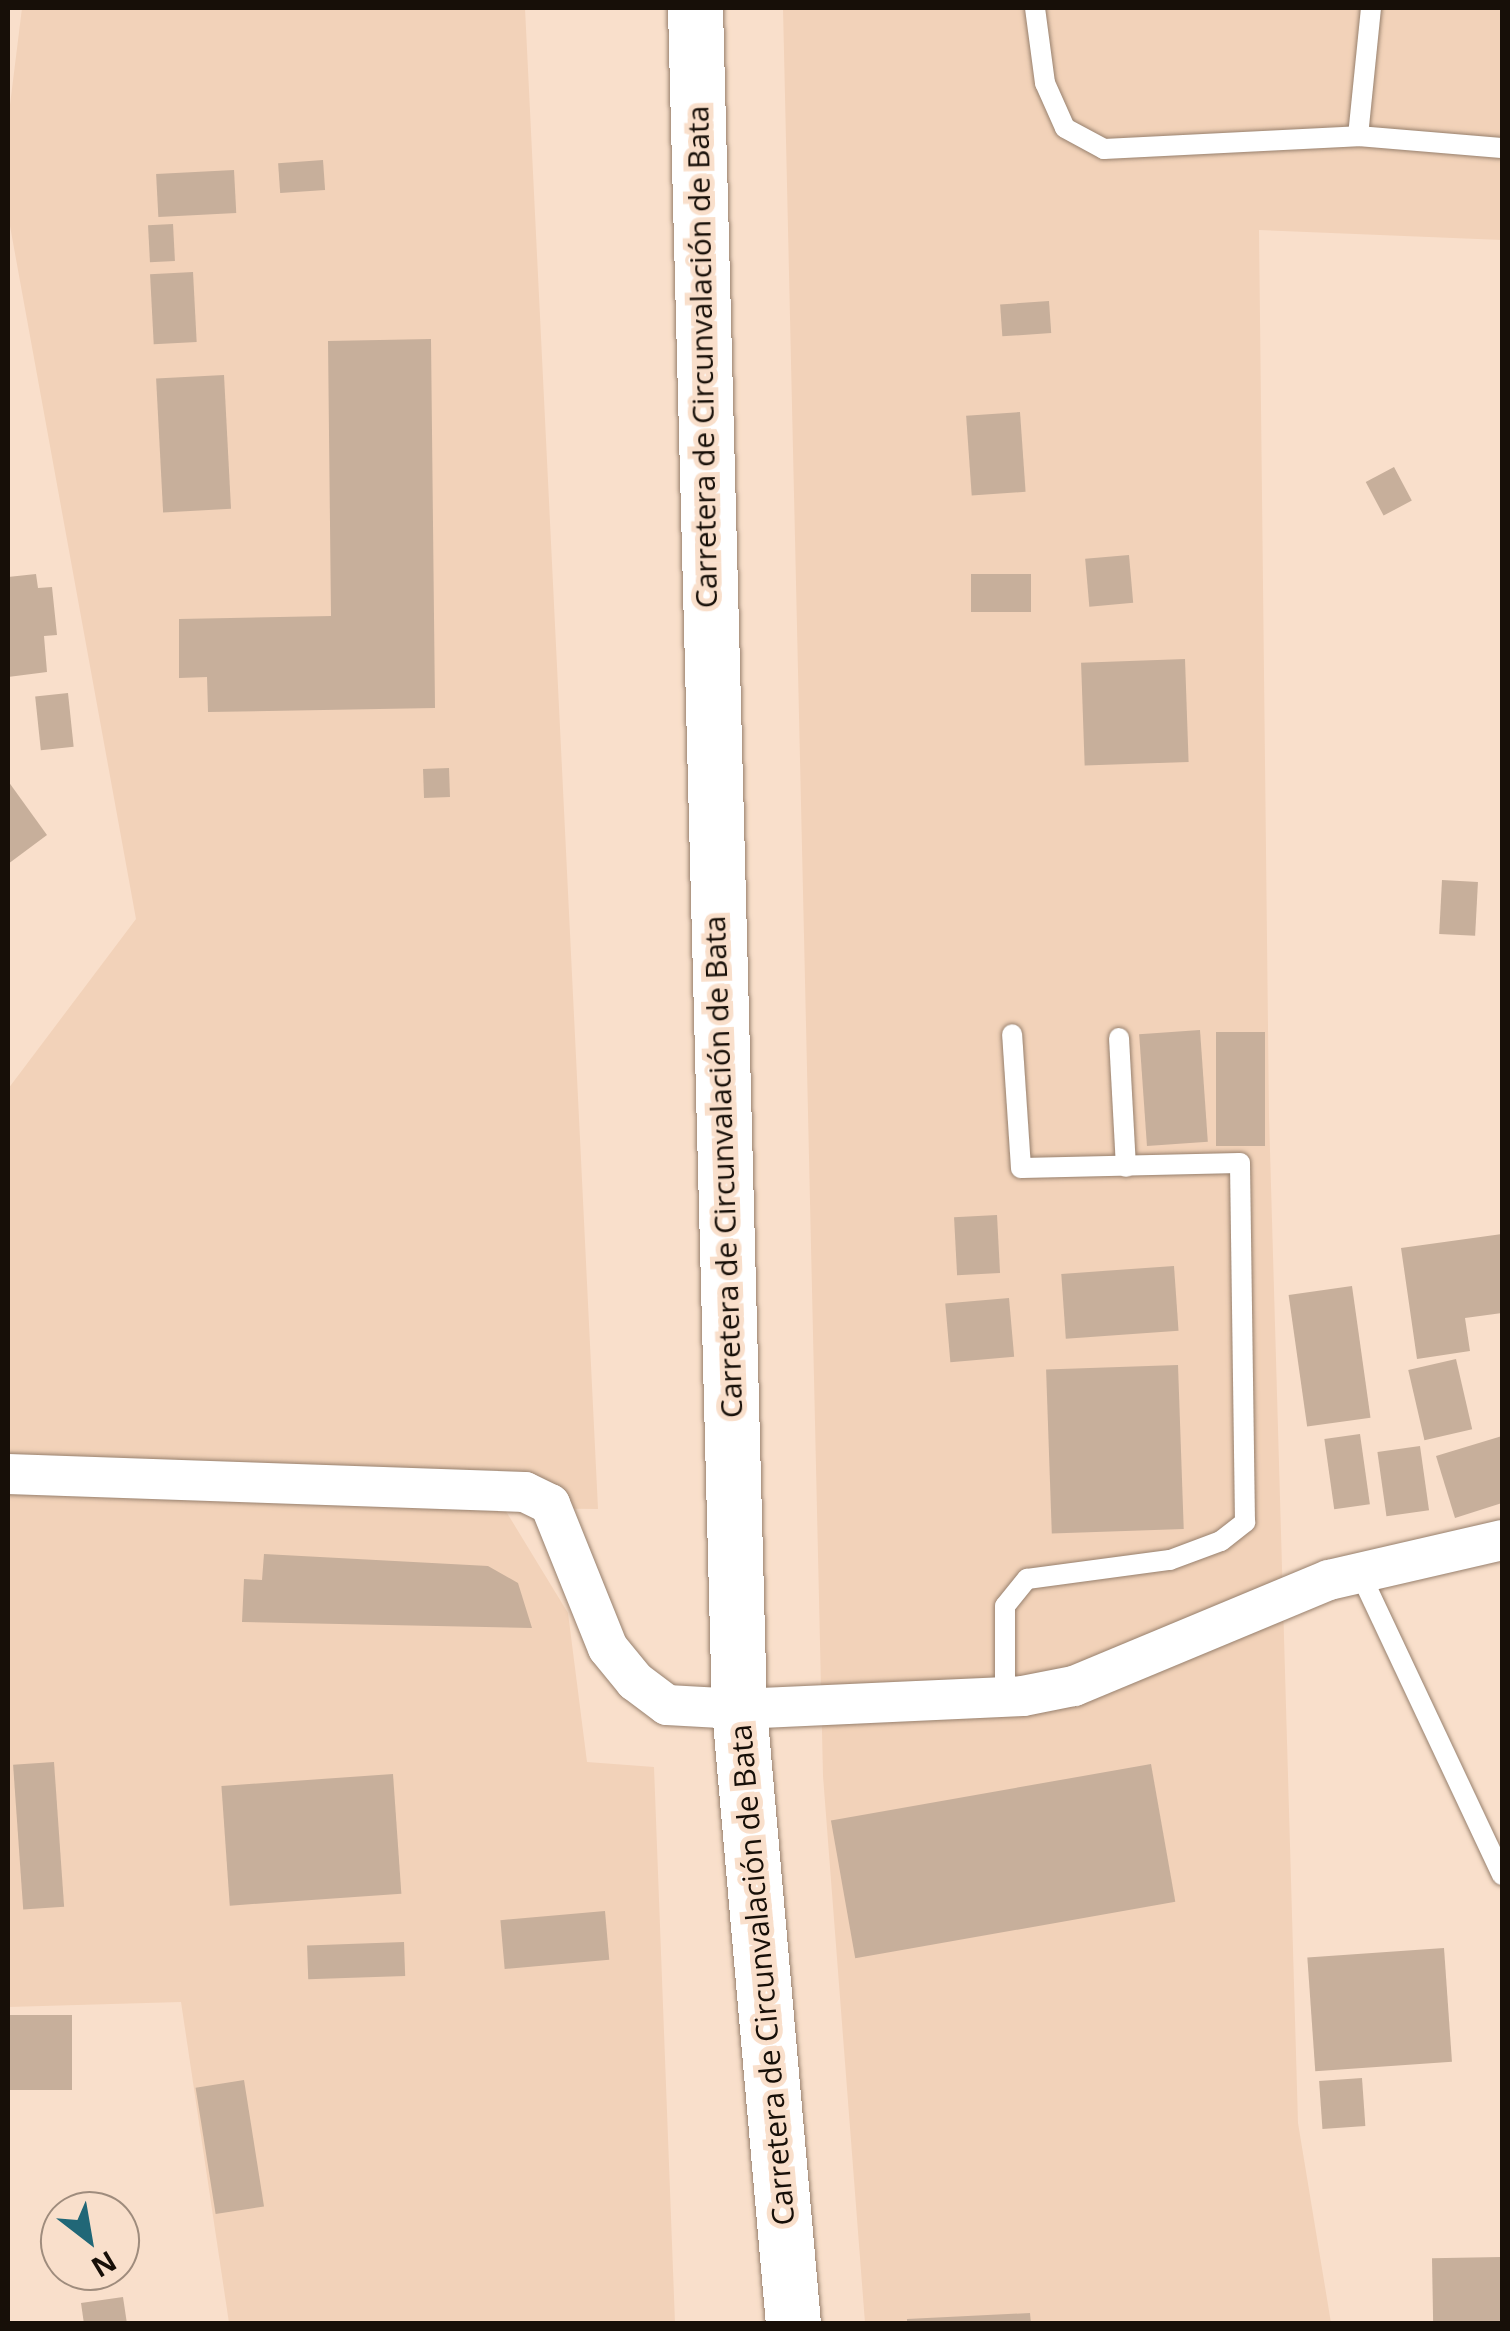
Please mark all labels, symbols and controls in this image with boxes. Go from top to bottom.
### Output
street label: Carretera de Circunvalación de Bata [680,105,724,609]
street label: Carretera de Circunvalación de Bata [696,915,750,1419]
street label: Carretera de Circunvalación de Bata [722,1723,802,2227]
north arrow [40,2191,140,2291]
text: N [85,2243,124,2287]

